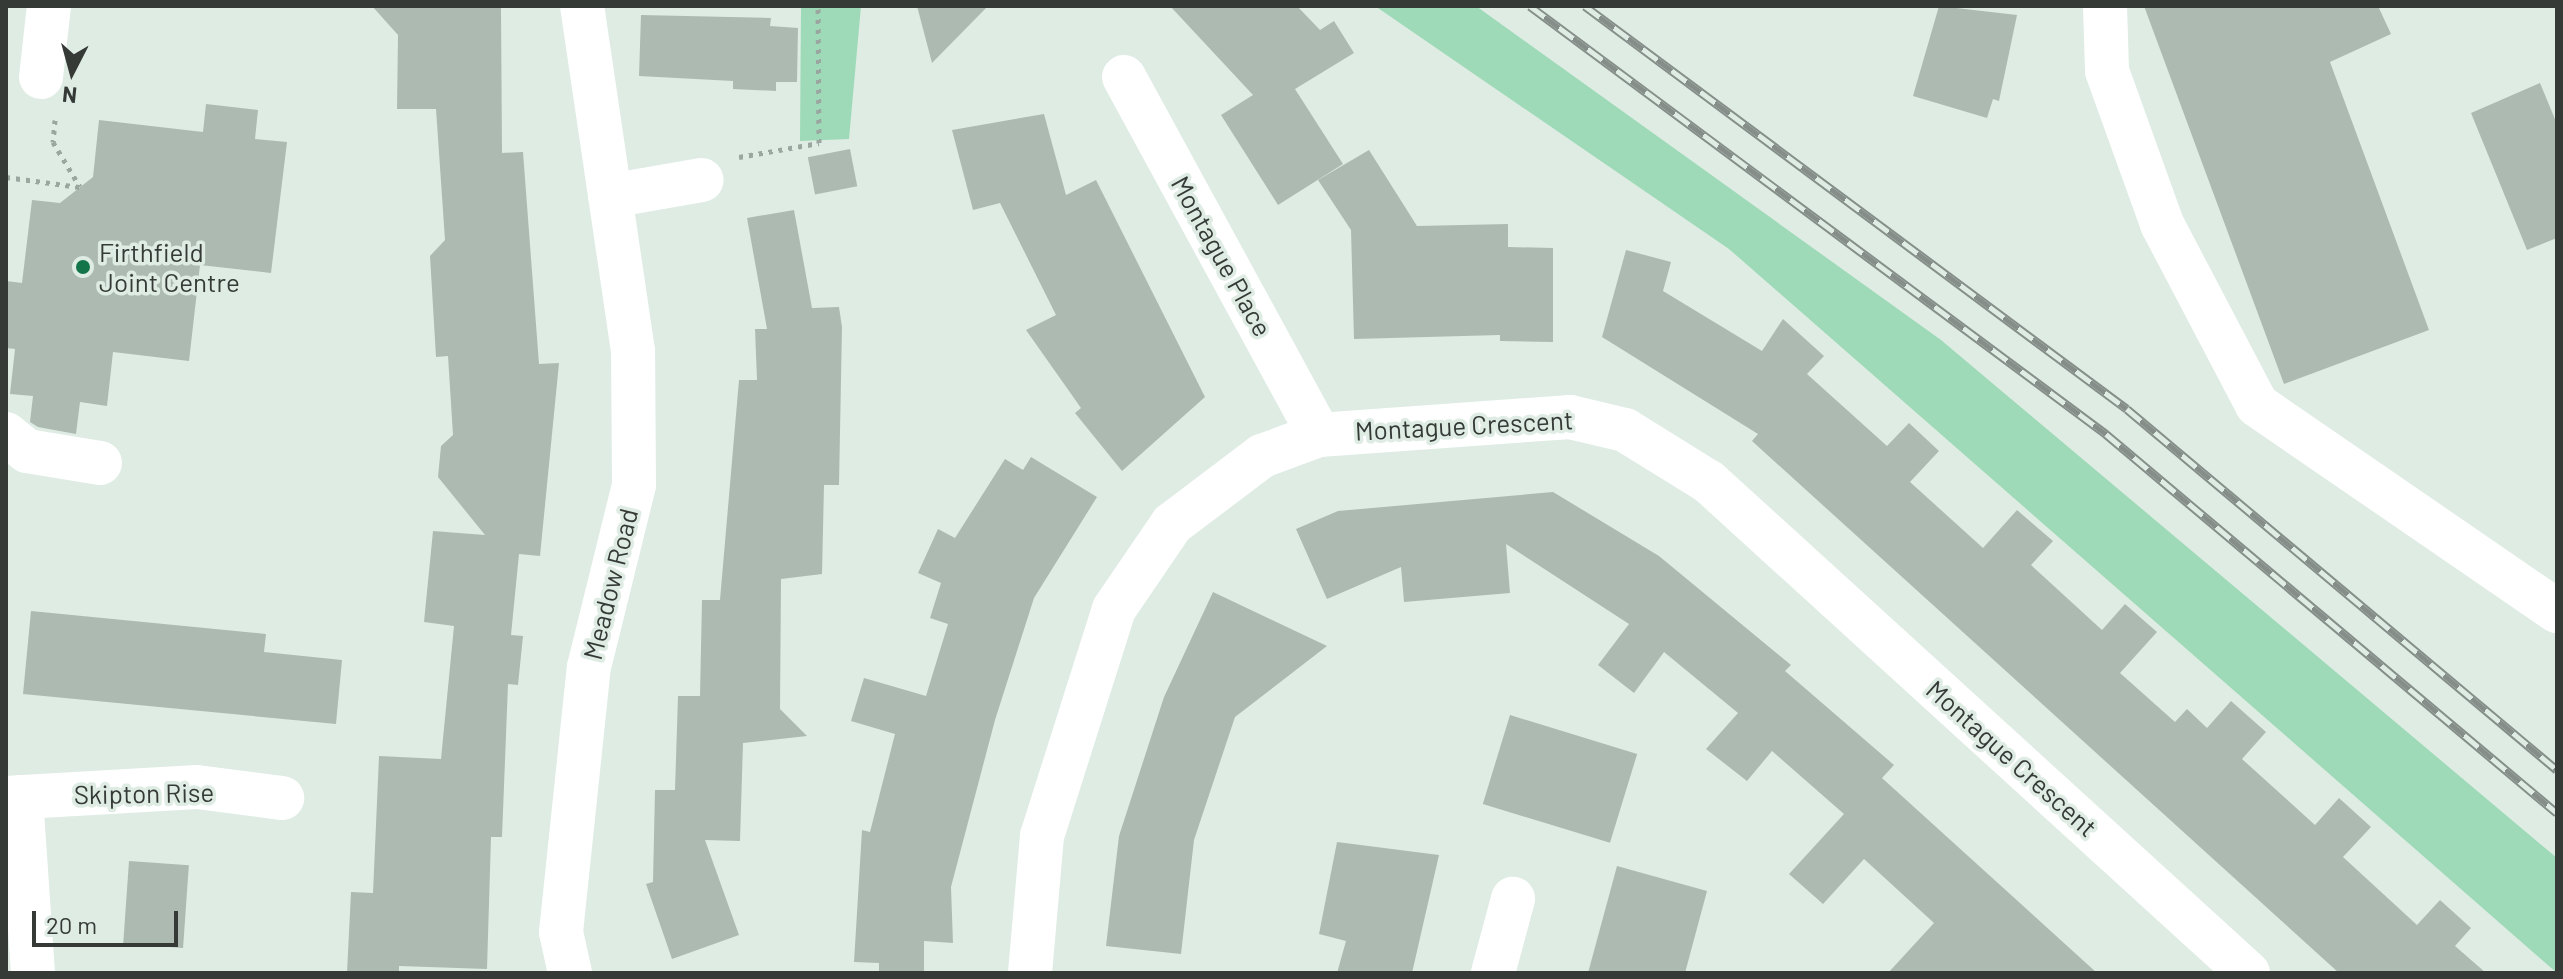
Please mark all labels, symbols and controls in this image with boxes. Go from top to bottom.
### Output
north arrow [32,32,112,112]
text: N [61,82,78,110]
street label: Montague Place [1165,170,1279,342]
place label: Firthfield Joint Centre [99,236,240,298]
marker: Firthfield Joint Centre [74,258,92,276]
street label: Montague Crescent [1354,404,1574,446]
street label: Meadow Road [576,505,644,663]
street label: Montague Crescent [1920,673,2104,843]
street label: Skipton Rise [73,776,215,810]
scale bar [36,895,182,945]
text: 20 m [46,910,97,939]

